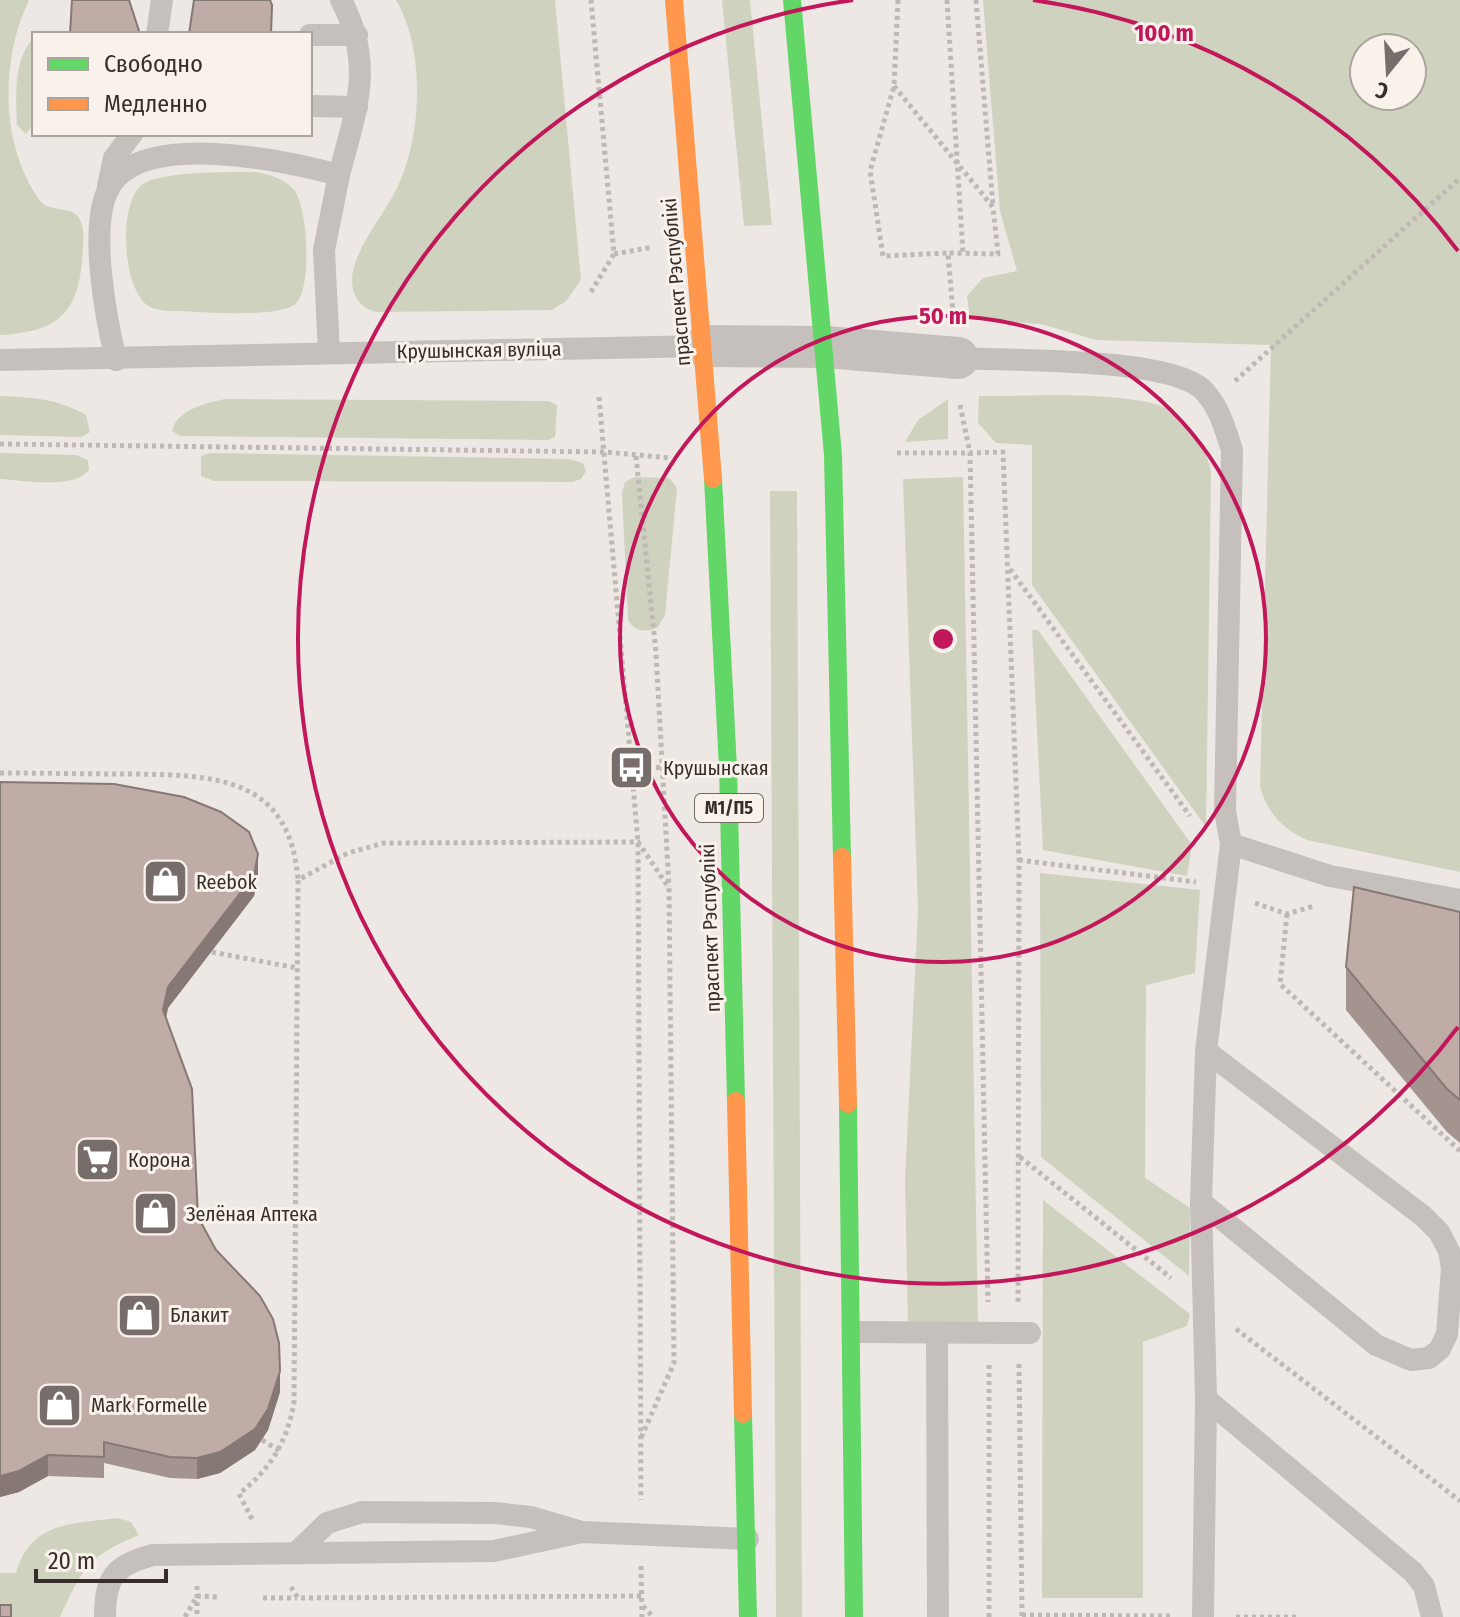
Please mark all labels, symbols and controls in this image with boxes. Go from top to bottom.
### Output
text: 100 m [1134,19,1194,47]
legend [32,32,312,136]
north arrow [1348,32,1428,112]
text: Свободно [104,50,203,78]
text: С [1372,76,1392,105]
text: Медленно [104,90,207,118]
street label: праспект Рэспублікі [657,197,695,367]
text: 50 m [919,302,967,330]
street label: Крушынская вуліца [396,337,562,363]
centre of rings [929,625,957,653]
bus stop icon: Крушынская [608,744,656,792]
place label: Крушынская [663,756,769,780]
road number: М1/П5 [695,794,763,822]
street label: праспект Рэспублікі [695,843,725,1013]
shop icon: Reebok [141,858,189,906]
place label: Reebok [196,870,258,894]
supermarket icon: Корона [73,1136,121,1184]
place label: Корона [128,1148,191,1172]
shop icon: Зелёная Аптека [131,1190,179,1238]
place label: Зелёная Аптека [186,1202,318,1226]
shop icon: Блакит [115,1291,163,1339]
place label: Блакит [170,1303,230,1327]
shop icon: Mark Formelle [36,1381,84,1429]
place label: Mark Formelle [91,1393,207,1417]
scale bar [36,1533,166,1583]
text: 20 m [48,1547,95,1575]

